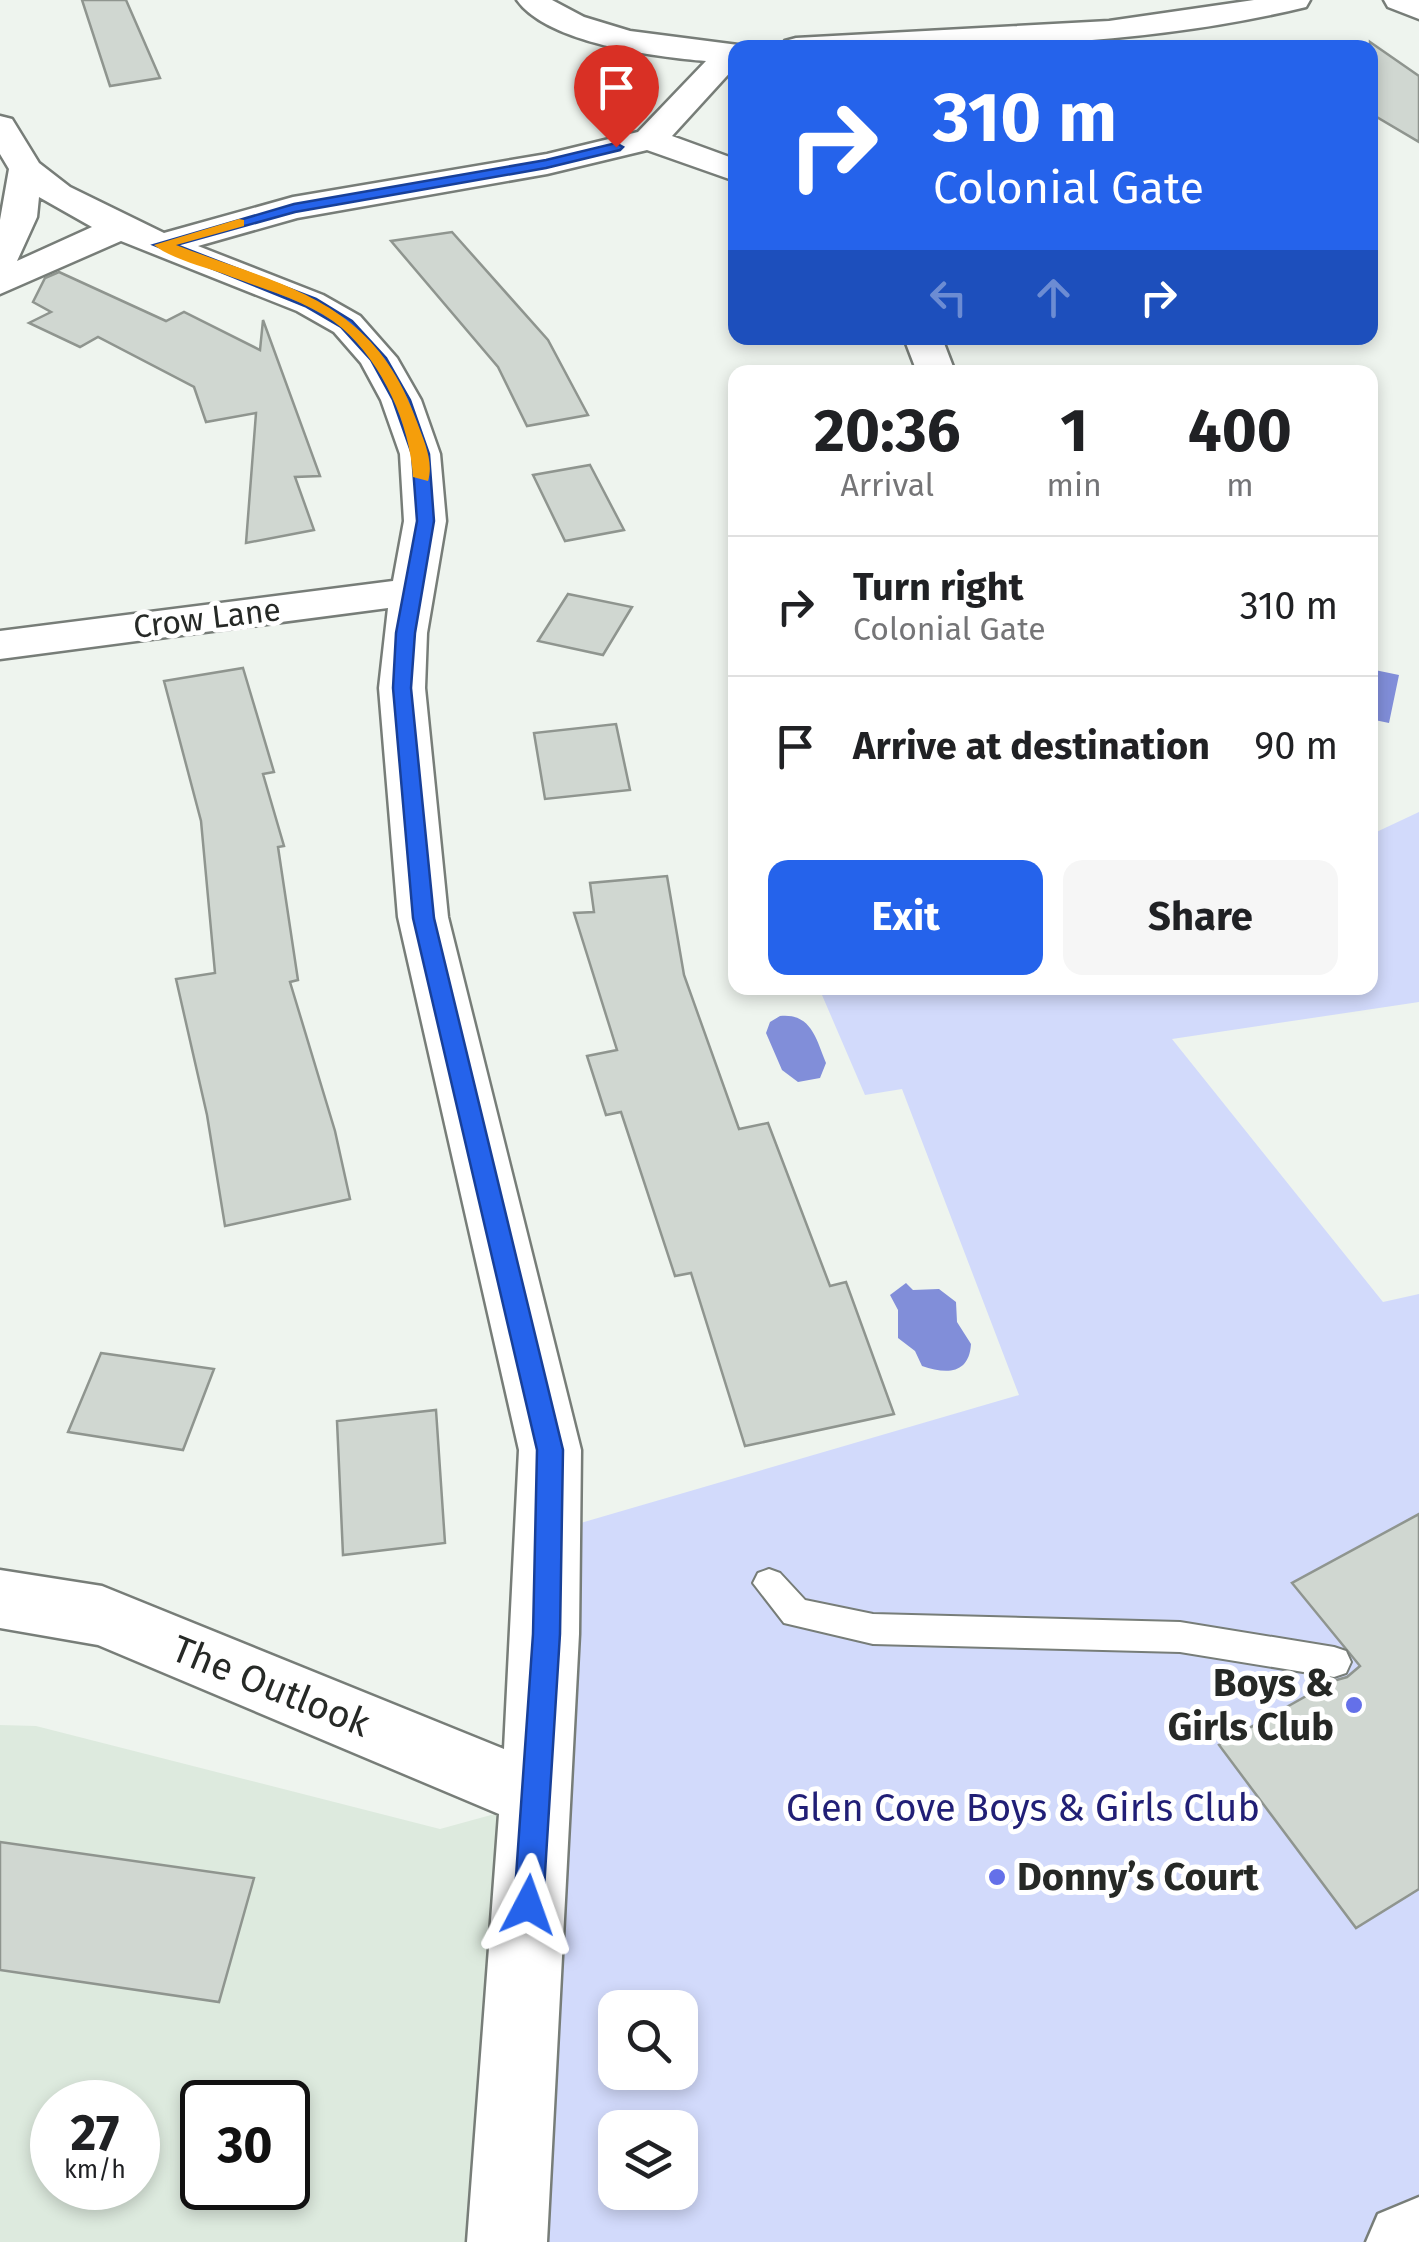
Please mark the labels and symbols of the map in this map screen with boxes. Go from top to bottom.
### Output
pin [574,45,659,148]
street label: Crow Lane [131,590,283,646]
street label: The Outlook [165,1625,377,1747]
place label: Boys & Girls Club [1168,1660,1334,1750]
marker: Boys & Girls Club [1343,1694,1365,1716]
park label: Glen Cove Boys & Girls Club [786,1785,1260,1831]
position arrow [476,1853,580,1957]
place label: Donny’s Court [1017,1854,1260,1900]
marker: Donny’s Court [986,1866,1008,1888]
speed limit sign: 30 [180,2080,310,2210]

